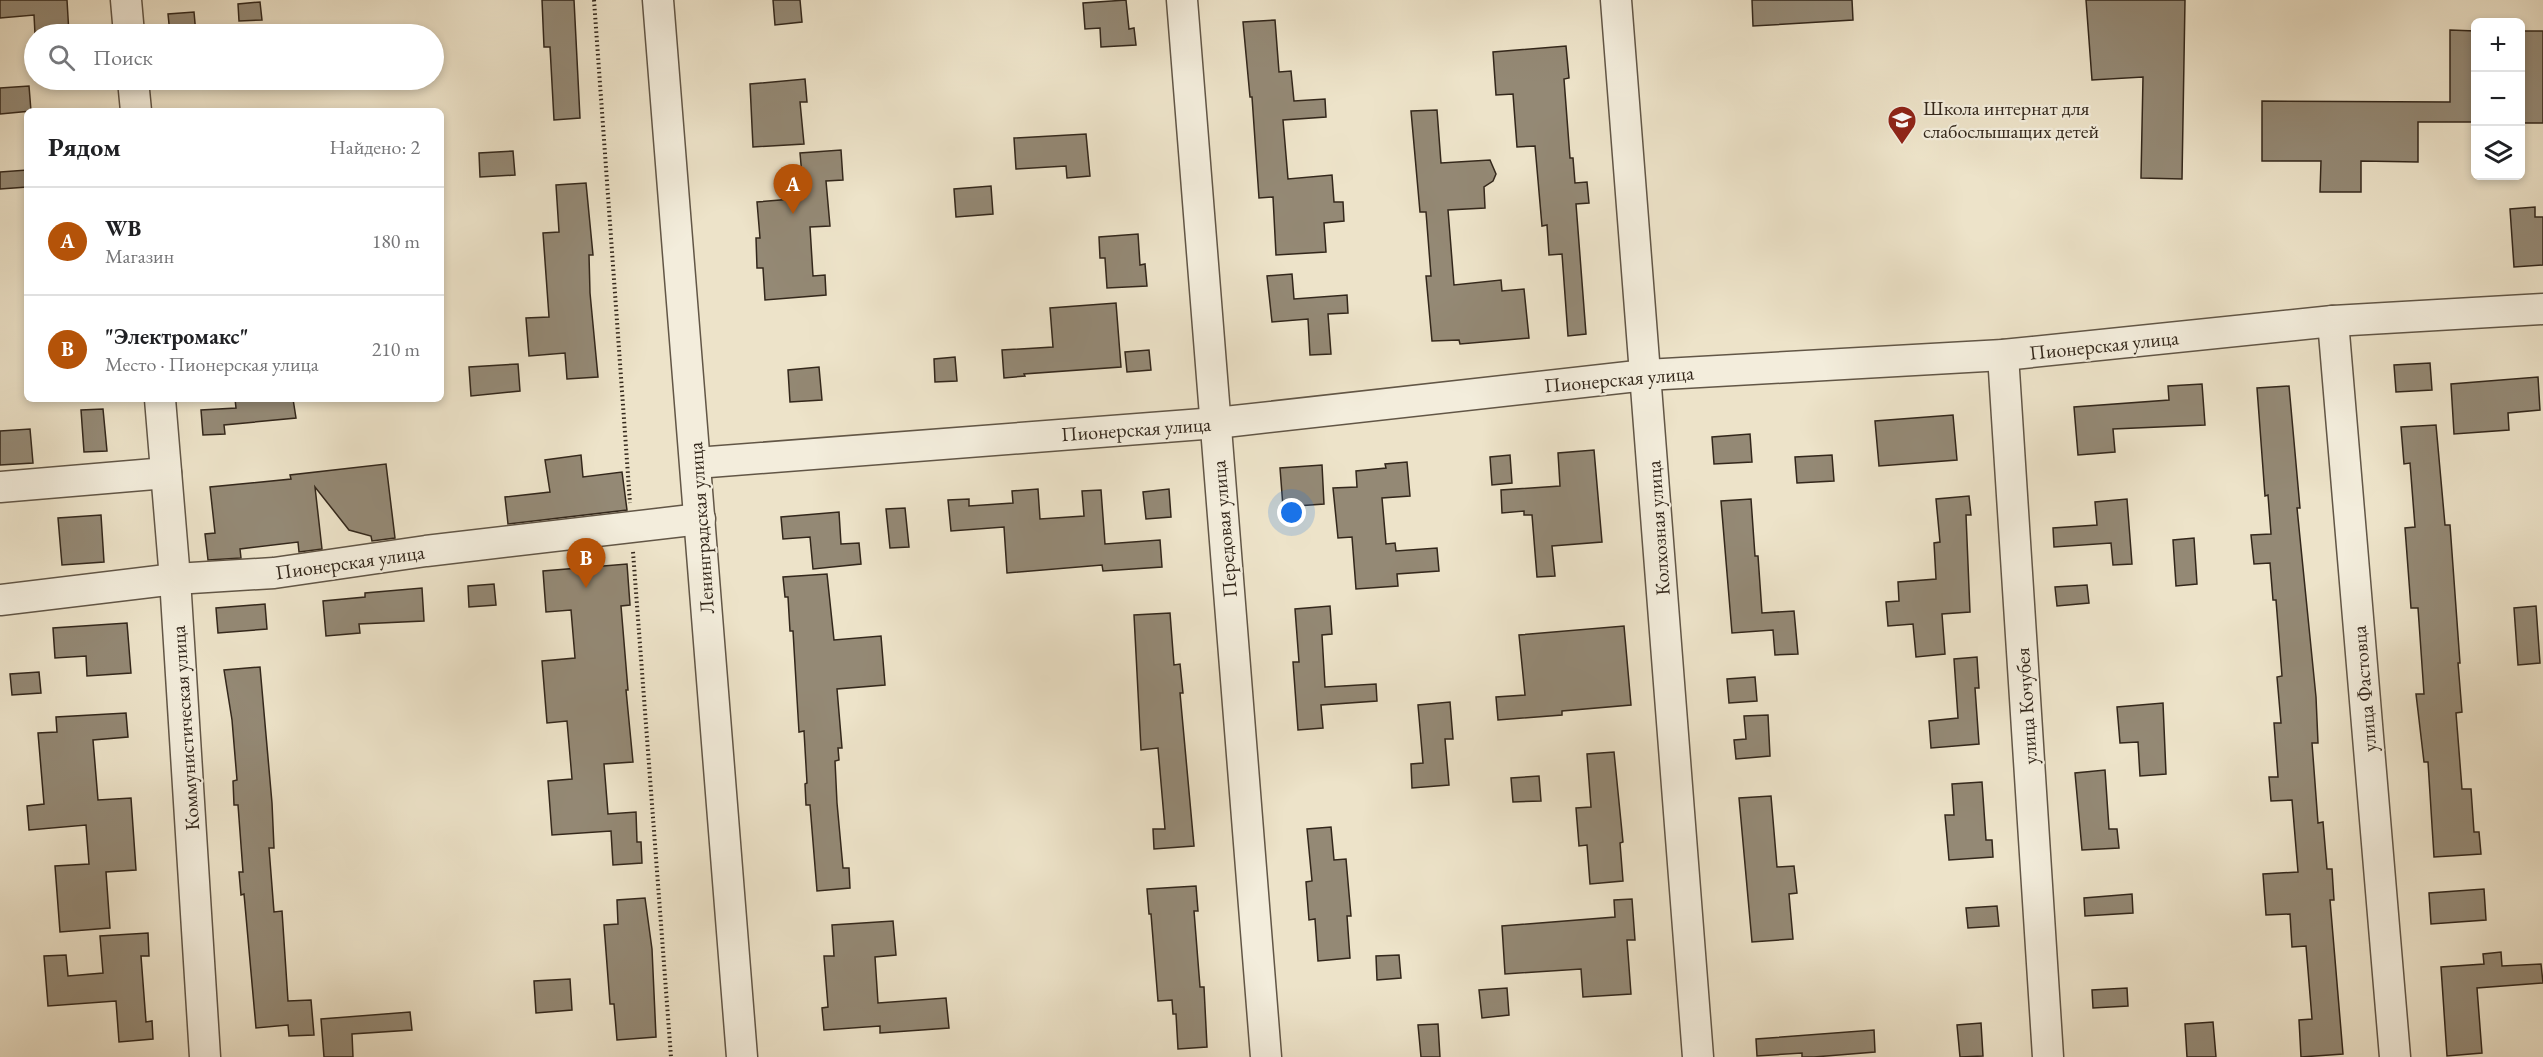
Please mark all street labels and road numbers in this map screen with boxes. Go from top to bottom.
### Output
street label: Пионерская улица [2028,324,2180,366]
street label: Пионерская улица [1543,359,1695,399]
street label: Пионерская улица [1060,411,1212,447]
street label: Ленинградская улица [682,441,720,615]
street label: Передовая улица [1205,459,1243,599]
street label: Колхозная улица [1640,460,1676,596]
street label: Пионерская улица [274,539,426,585]
street label: Коммунистическая улица [165,625,205,831]
street label: улица Фастовца [2346,625,2382,753]
street label: улица Кочубея [2009,647,2043,765]

